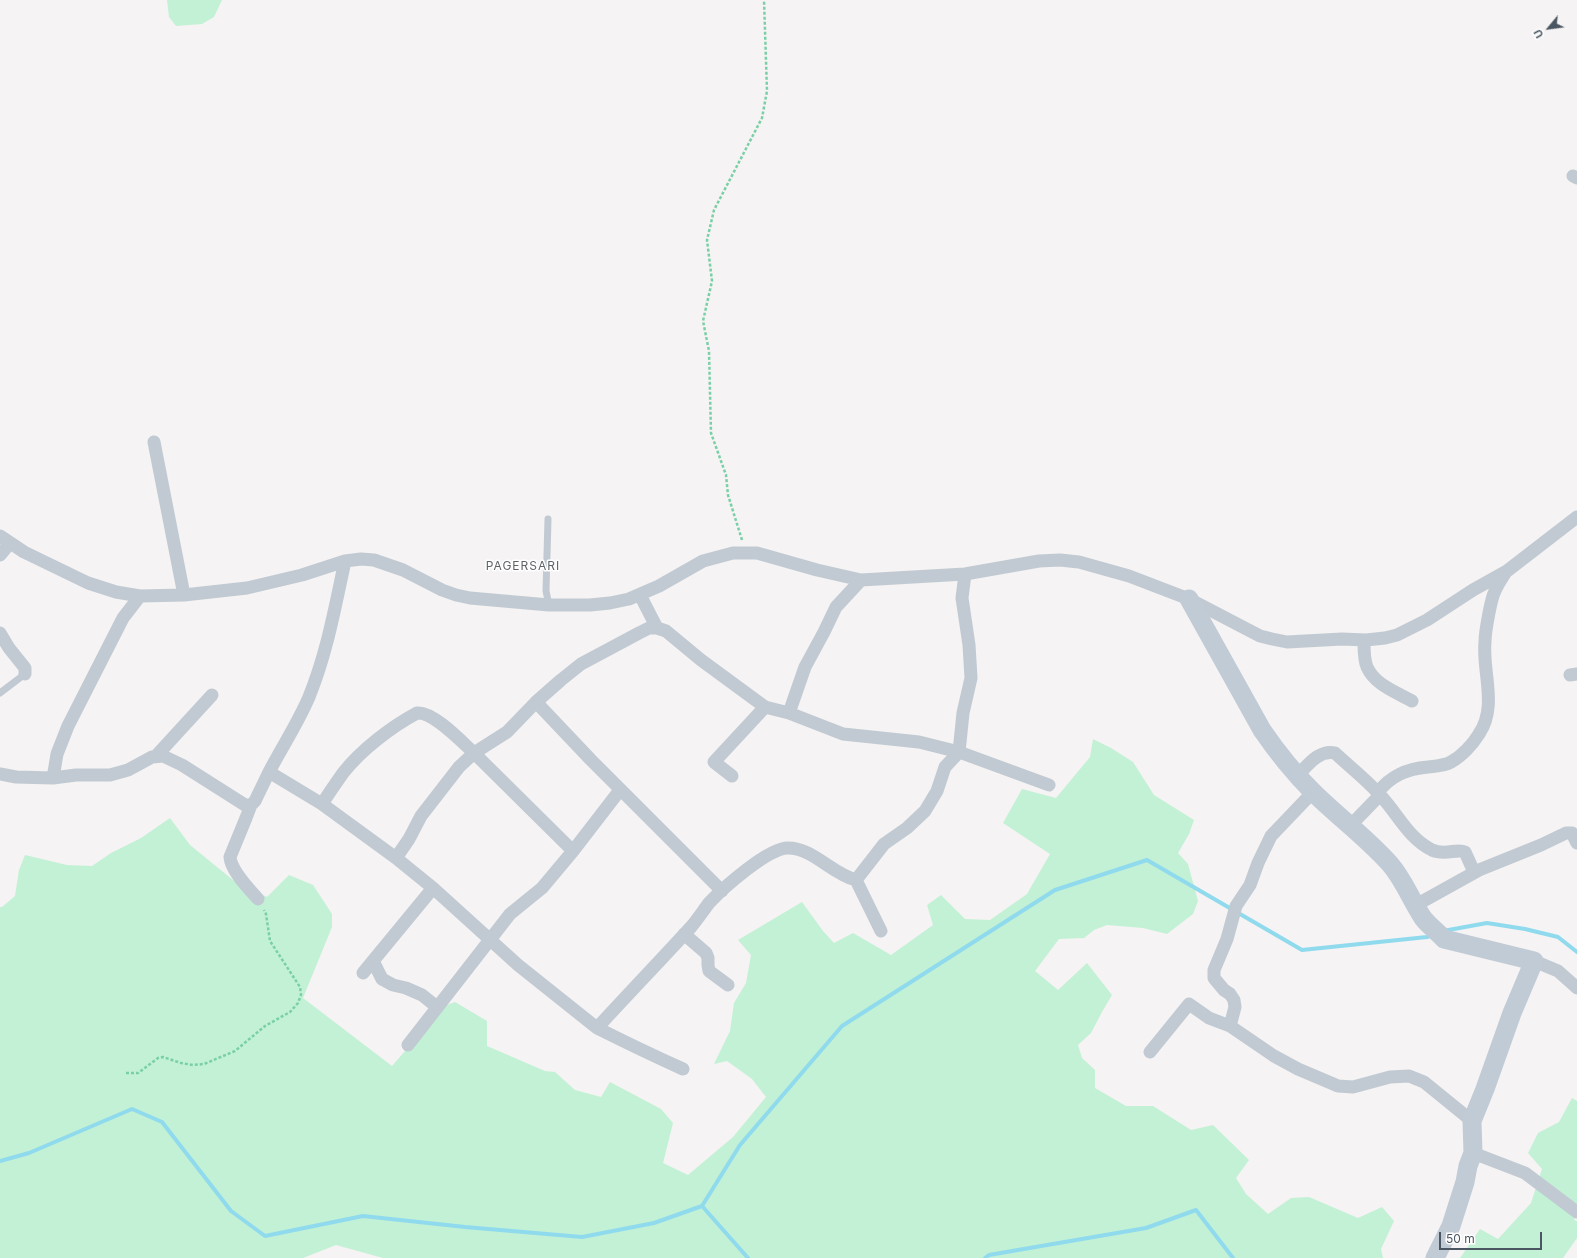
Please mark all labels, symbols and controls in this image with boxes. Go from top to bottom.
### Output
north arrow [1529,8,1569,48]
text: U [1530,27,1547,41]
district label: PAGERSARI [486,559,560,573]
scale bar [1441,1224,1544,1250]
text: 50 m [1446,1231,1475,1246]

